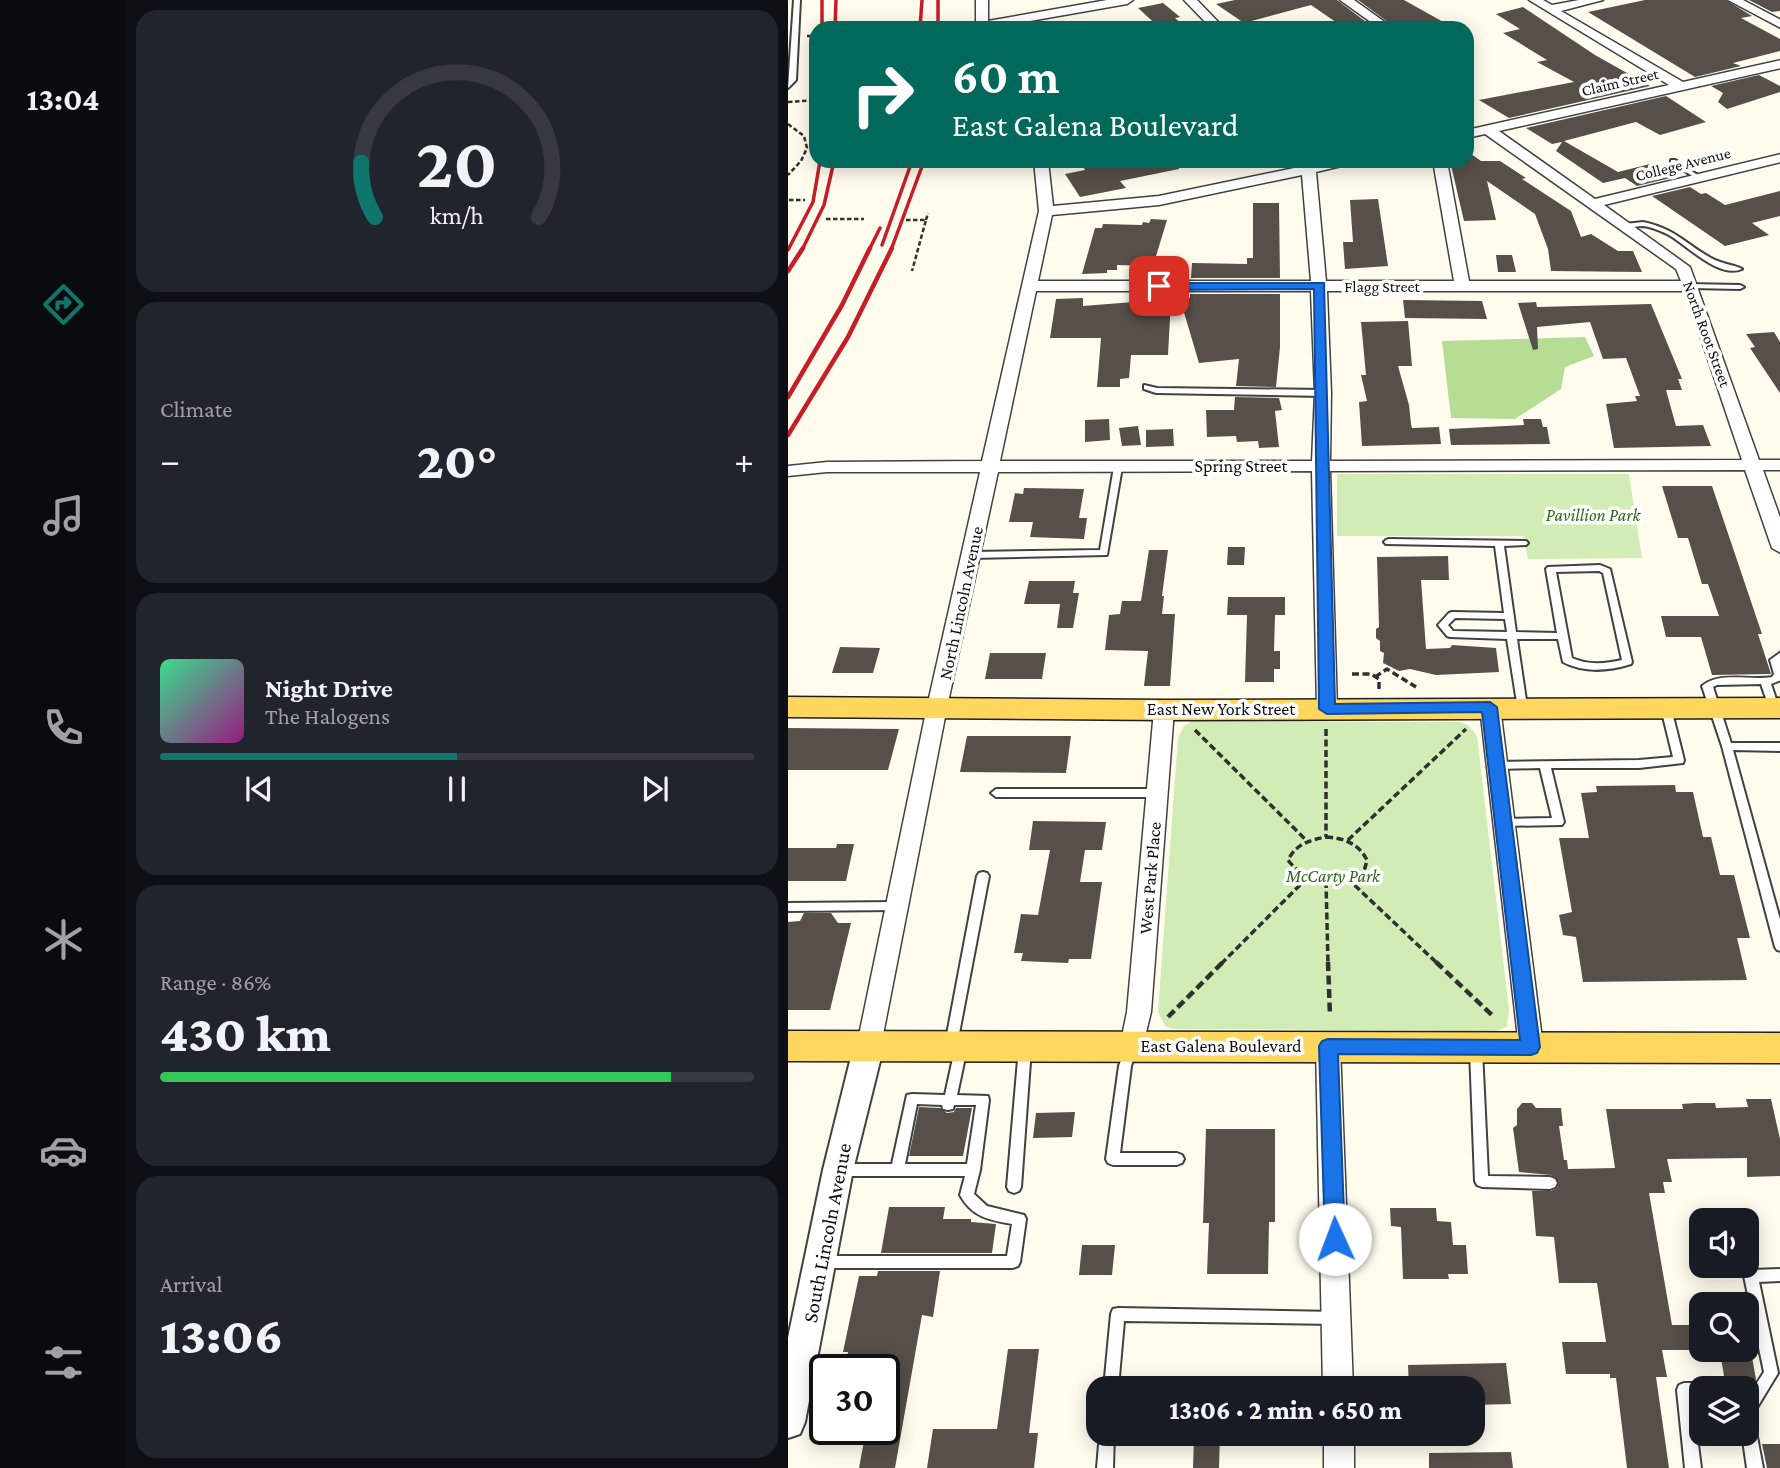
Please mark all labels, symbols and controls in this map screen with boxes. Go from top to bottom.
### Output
icon: right [837,49,928,140]
text: 60 m [952,49,1059,104]
street label: Claim Street [1580,65,1661,99]
text: 13:04 [26,81,100,117]
text: East Galena Boulevard [952,107,1239,143]
text: 20 [416,122,498,203]
street label: College Avenue [1634,144,1733,185]
text: km/h [430,202,484,229]
pin [1129,256,1189,316]
icon: arrive [1140,267,1178,305]
street label: Flagg Street [1344,278,1420,296]
street label: North Root Street [1680,279,1734,390]
icon: directions [39,280,88,329]
text: Climate [160,396,232,422]
text: 20° [417,431,497,489]
text: − [160,439,180,481]
text: + [734,439,754,481]
street label: Spring Street [1195,456,1288,476]
icon: music [39,491,88,540]
park label: Pavillion Park [1546,505,1641,525]
street label: North Lincoln Avenue [935,524,987,682]
text: Night Drive [265,674,393,703]
street label: East New York Street [1147,699,1296,719]
icon: phone [39,703,88,752]
text: The Halogens [265,703,390,729]
icon: previous [240,770,278,808]
icon: pause [438,770,476,808]
icon: next [636,770,674,808]
street label: West Park Place [1135,821,1165,935]
park label: McCarty Park [1285,866,1381,886]
icon: climate [39,915,88,964]
text: Range · 86% [160,969,271,995]
text: 430 km [160,1004,331,1062]
street label: East Galena Boulevard [1140,1036,1302,1056]
icon: car [39,1126,88,1175]
street label: South Lincoln Avenue [798,1141,856,1325]
position arrow [1298,1202,1372,1276]
map controls [1689,1208,1759,1446]
button: sound [1689,1208,1759,1278]
text: Arrival [160,1271,223,1297]
button: search [1689,1292,1759,1362]
text: 13:06 [160,1306,283,1364]
icon: filters [39,1338,88,1387]
speed limit sign: 30 [809,1354,900,1445]
button: layers [1689,1376,1759,1446]
text: 13:06 · 2 min · 650 m [1169,1396,1402,1425]

